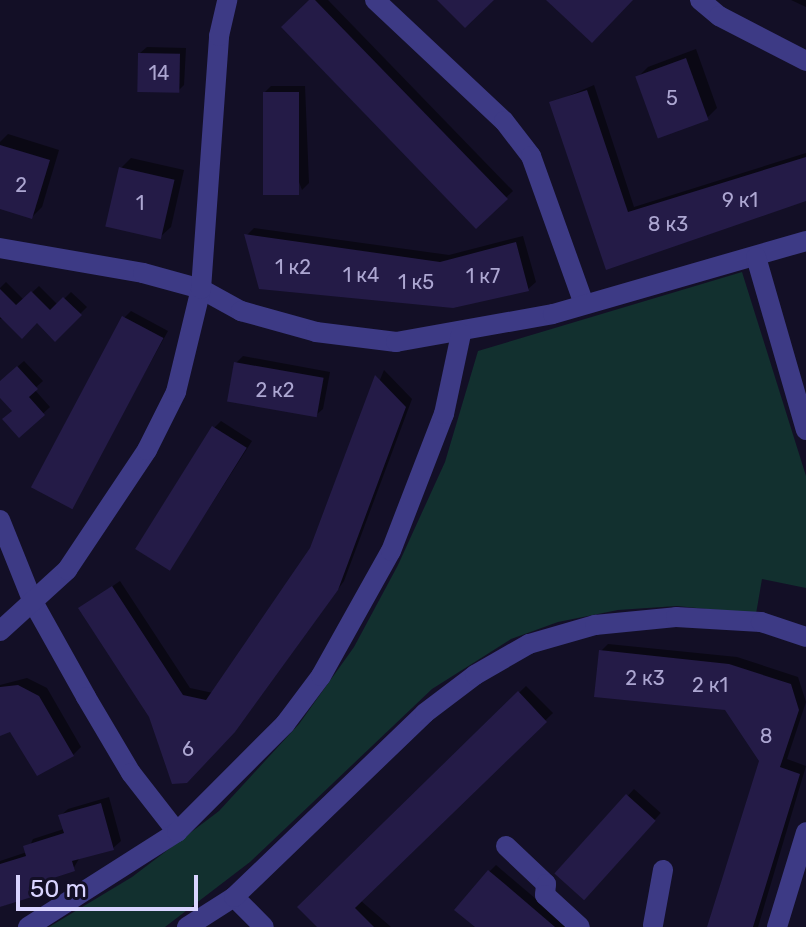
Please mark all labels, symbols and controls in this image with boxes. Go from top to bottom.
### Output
house number: 14 [149,61,169,85]
house number: 5 [666,86,678,110]
house number: 2 [15,173,27,197]
house number: 9 к1 [722,188,758,212]
house number: 1 [136,191,144,215]
house number: 8 к3 [648,212,688,236]
house number: 1 к2 [275,255,311,279]
house number: 1 к4 [343,263,379,287]
house number: 1 к7 [466,264,500,288]
house number: 1 к5 [398,270,434,294]
house number: 2 к2 [255,378,295,402]
house number: 2 к3 [625,666,665,690]
house number: 2 к1 [692,673,728,697]
house number: 8 [760,724,772,748]
house number: 6 [182,737,194,761]
scale bar [20,859,202,909]
text: 50 m [30,875,87,903]

